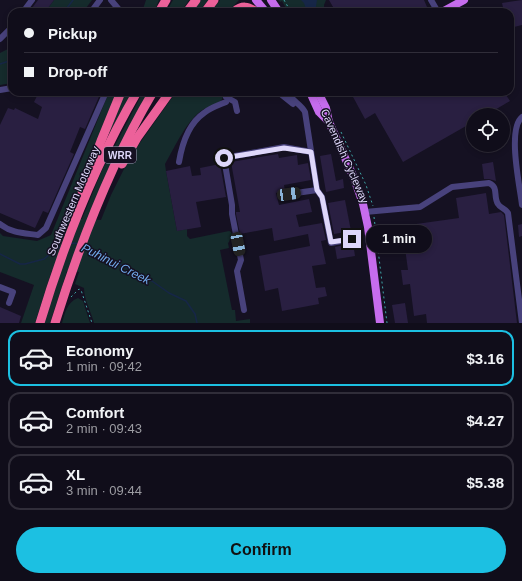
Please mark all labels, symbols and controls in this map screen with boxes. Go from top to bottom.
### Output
text: Pickup [48,25,97,42]
text: Drop-off [48,63,107,80]
street label: Cavendish Cycleway [319,107,371,206]
map controls [466,108,510,152]
button: locate [466,108,510,152]
street label: Southwestern Motorway [44,144,102,258]
road number: WRR [104,147,136,163]
route start [215,149,233,167]
car [276,186,302,202]
callout: 1 min [366,225,432,253]
route end [343,230,361,248]
car [230,231,246,257]
text: 1 min [382,231,416,246]
water label: Puhinui Creek [79,241,154,288]
icon: car [18,340,54,376]
text: Economy [66,342,134,359]
text: $3.16 [466,350,504,367]
text: 1 min · 09:42 [66,359,142,374]
icon: car [18,402,54,438]
text: Comfort [66,404,124,421]
text: $4.27 [466,412,504,429]
text: 2 min · 09:43 [66,421,142,436]
icon: car [18,464,54,500]
text: XL [66,466,85,483]
text: $5.38 [466,474,504,491]
text: 3 min · 09:44 [66,483,142,498]
button: Confirm [16,527,506,573]

